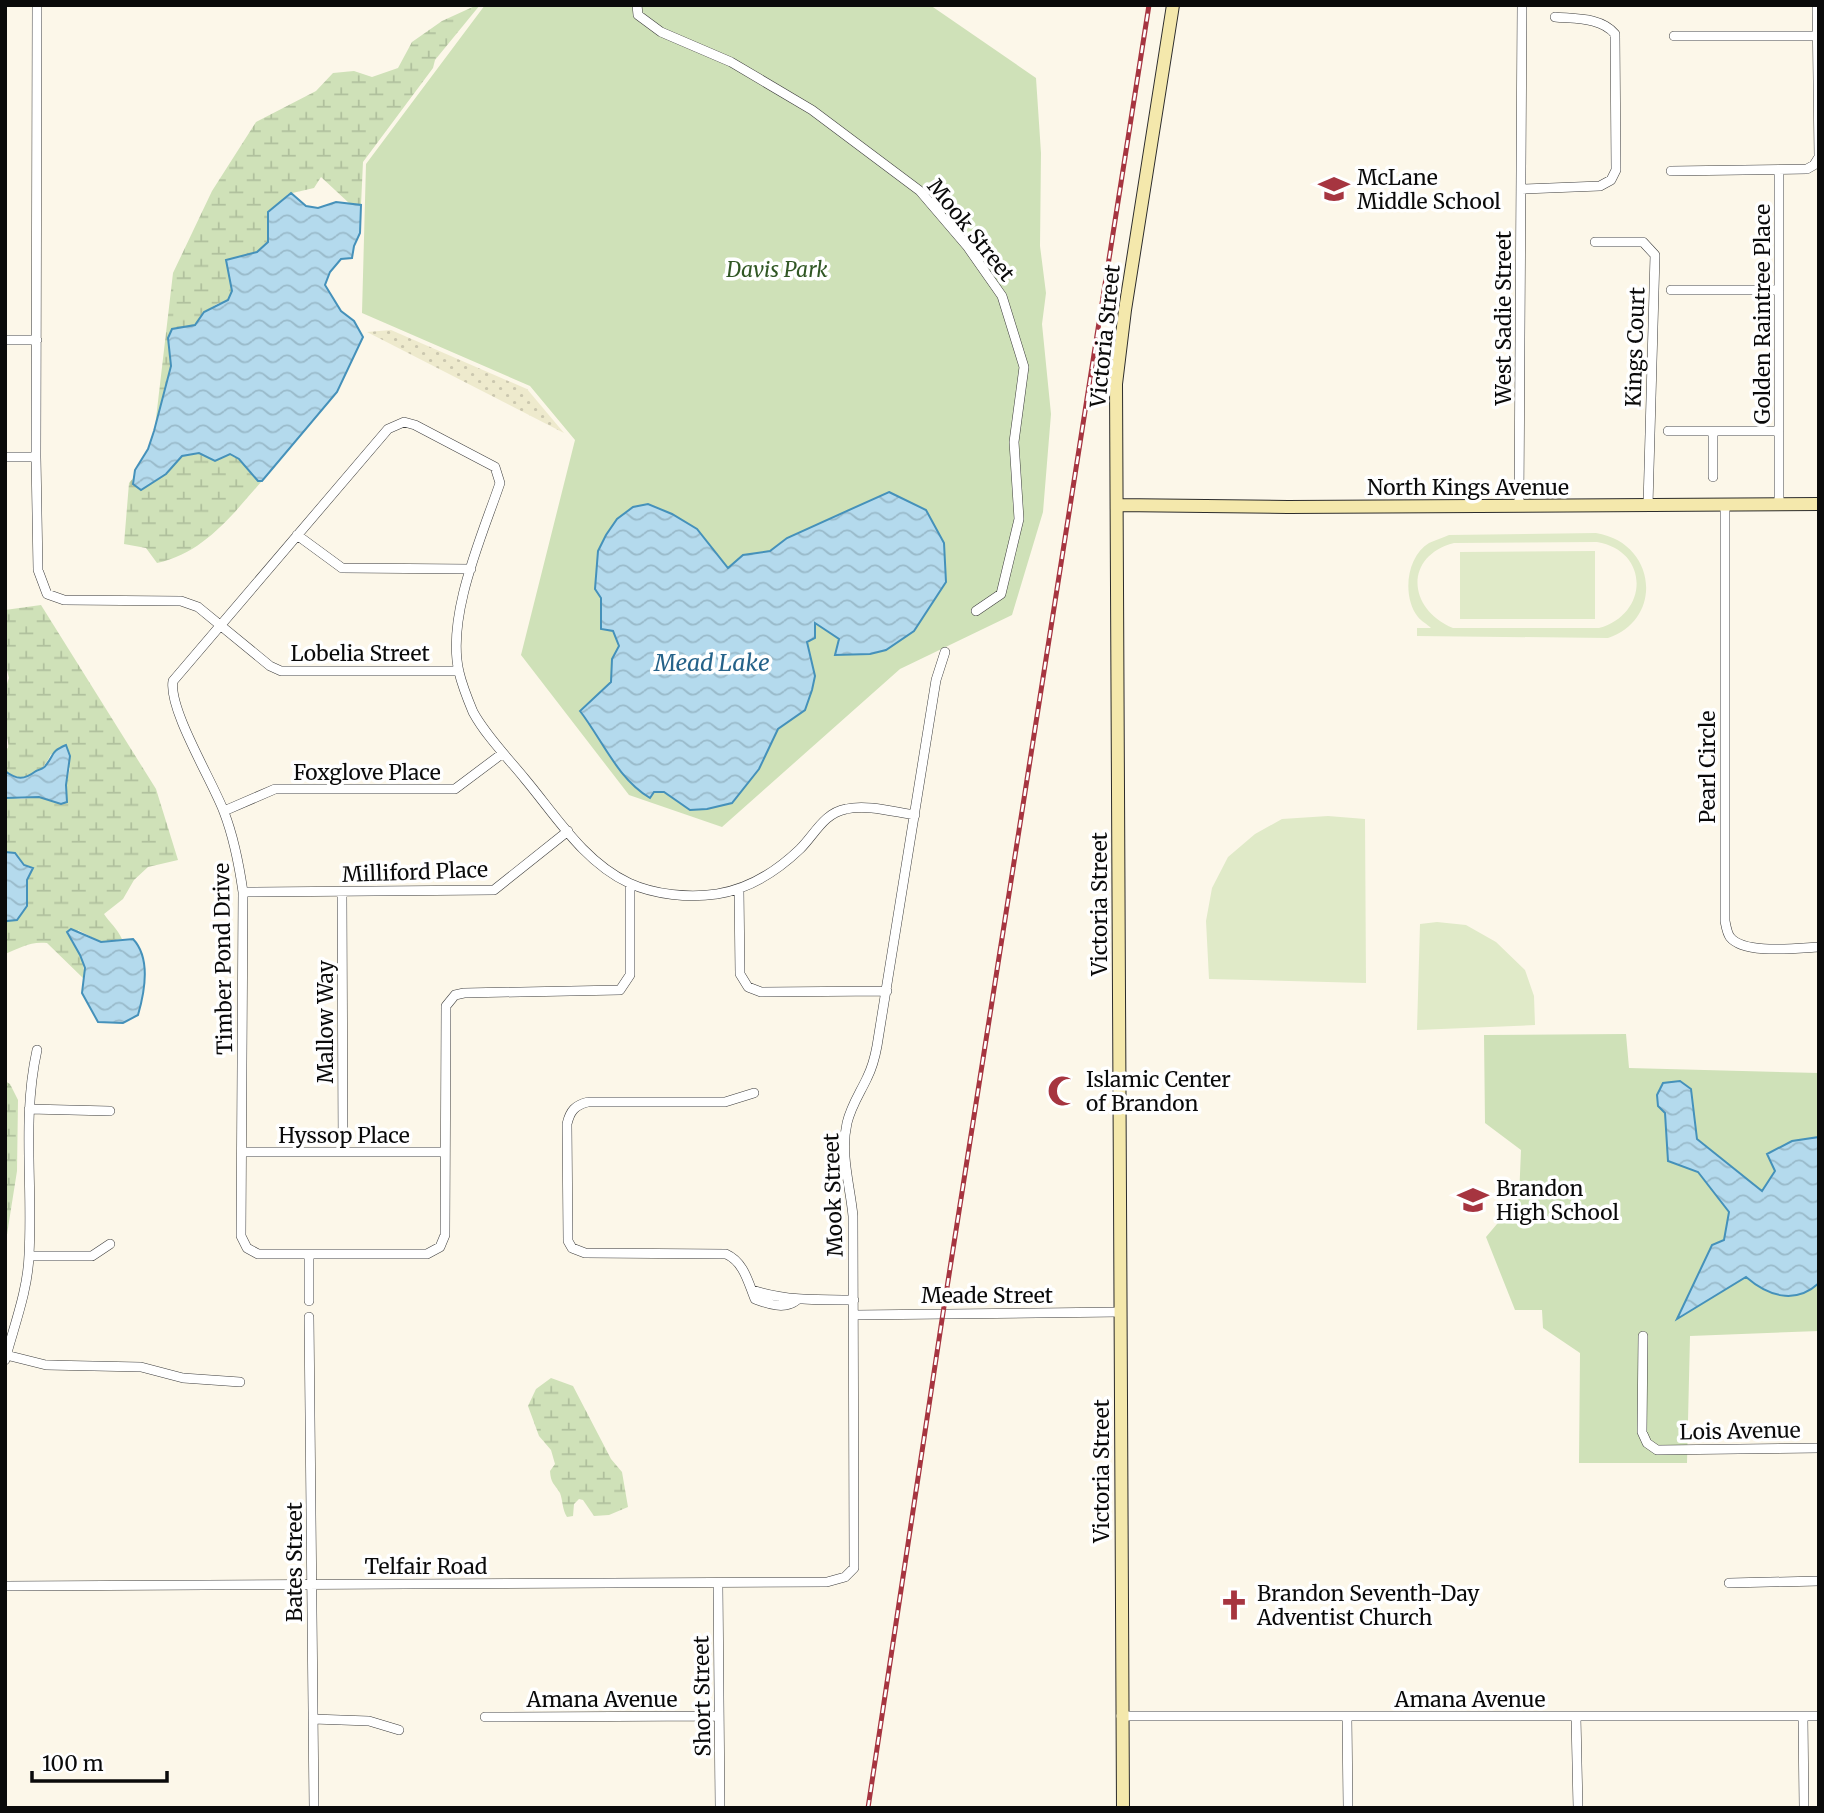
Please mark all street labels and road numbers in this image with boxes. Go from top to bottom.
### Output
street label: Mook Street [922,173,1020,287]
street label: Golden Raintree Place [1749,204,1776,424]
street label: West Sadie Street [1490,231,1517,406]
street label: Victoria Street [1084,263,1126,410]
street label: Kings Court [1619,287,1651,407]
street label: North Kings Avenue [1367,474,1569,501]
street label: Lobelia Street [290,640,430,667]
street label: Pearl Circle [1694,711,1721,823]
street label: Foxglove Place [293,759,441,786]
street label: Victoria Street [1086,832,1113,977]
street label: Milliford Place [342,856,488,888]
street label: Timber Pond Drive [208,863,238,1055]
street label: Mallow Way [312,960,339,1084]
street label: Hyssop Place [278,1122,410,1149]
street label: Mook Street [817,1133,849,1257]
street label: Meade Street [921,1282,1053,1309]
street label: Victoria Street [1088,1399,1115,1544]
street label: Lois Avenue [1679,1416,1801,1446]
street label: Bates Street [281,1502,308,1622]
street label: Telfair Road [365,1553,488,1580]
street label: Short Street [687,1635,717,1757]
street label: Amana Avenue [526,1686,677,1713]
street label: Amana Avenue [1394,1686,1545,1713]

